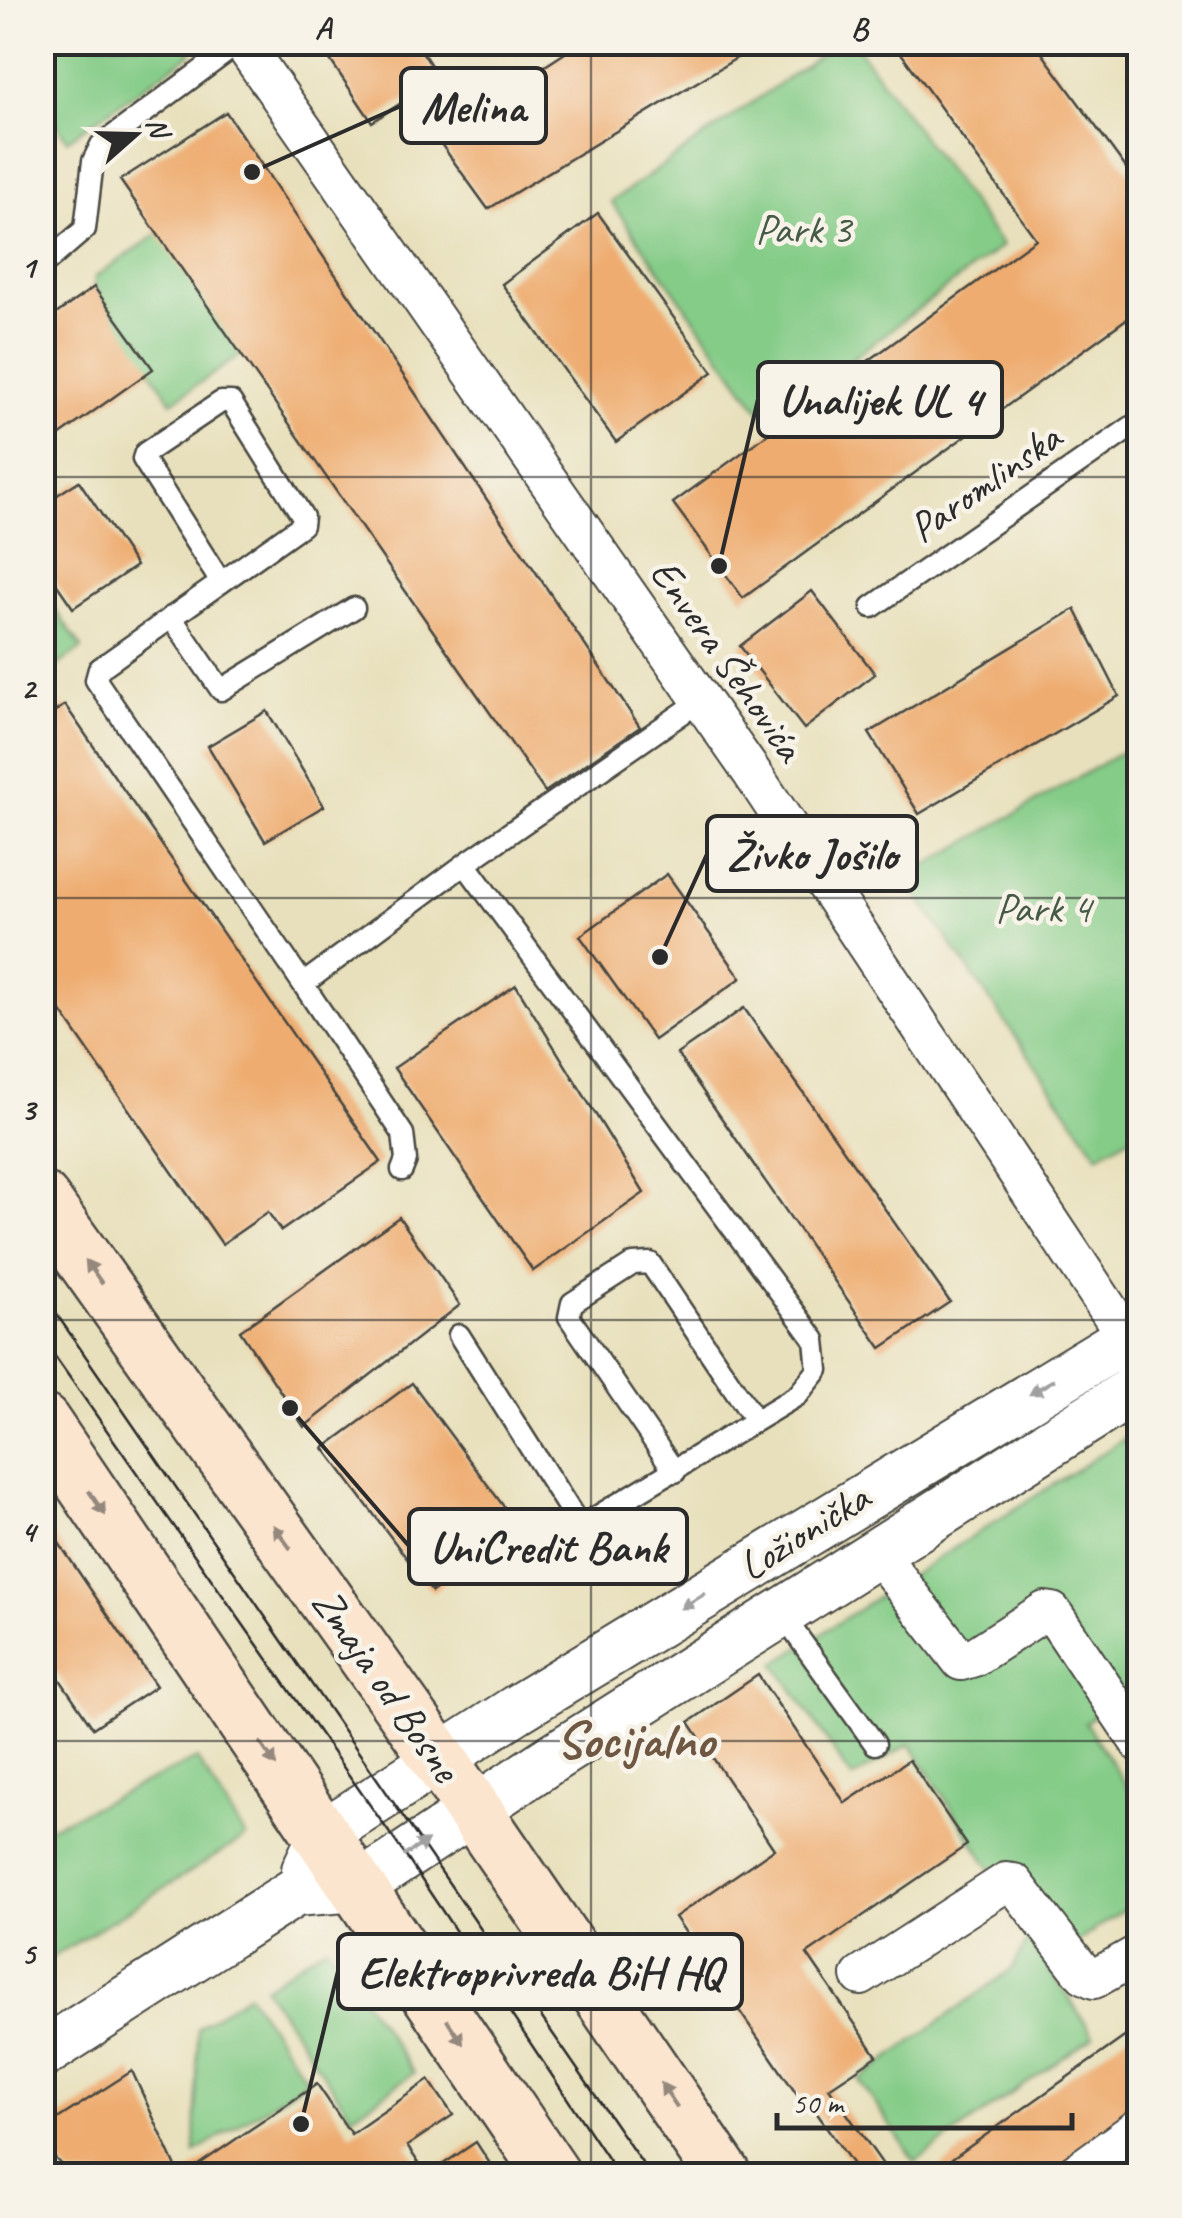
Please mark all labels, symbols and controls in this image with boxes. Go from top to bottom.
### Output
text: A [315,8,334,49]
text: B [851,8,870,49]
callout: Melina [401,68,546,143]
text: Melina [421,79,529,136]
north arrow [85,85,185,185]
text: N [139,112,179,145]
park label: Park 3 [755,203,854,256]
text: 1 [21,246,39,287]
callout: Unalijek UL 4 [758,362,1002,437]
text: Unalijek UL 4 [778,372,987,429]
street label: Paromlinska [899,410,1073,555]
street label: Envera Šehovića [638,549,817,773]
text: 2 [21,668,38,709]
callout: Živko Jošilo [707,816,917,891]
text: Živko Jošilo [727,826,901,883]
park label: Park 4 [995,882,1095,935]
text: 3 [21,1089,38,1130]
one-way arrow [85,1259,104,1285]
one-way arrow [1028,1378,1056,1395]
street label: Ložionička [729,1470,881,1593]
one-way arrow [87,1489,106,1516]
callout: UniCredit Bank [409,1509,687,1584]
text: 4 [21,1511,39,1552]
text: UniCredit Bank [429,1519,671,1576]
one-way arrow [273,1524,292,1550]
street label: Zmaja od Bosne [300,1578,473,1794]
one-way arrow [679,1592,707,1609]
district label: Socijalno [556,1707,717,1773]
one-way arrow [258,1740,277,1767]
one-way arrow [402,1840,430,1858]
text: 5 [21,1933,38,1974]
callout: Elektroprivreda BiH HQ [338,1934,742,2009]
text: Elektroprivreda BiH HQ [358,1944,728,2001]
one-way arrow [445,2018,464,2045]
scale bar [777,2068,1072,2130]
one-way arrow [660,2081,679,2108]
text: 50 m [792,2084,845,2122]

